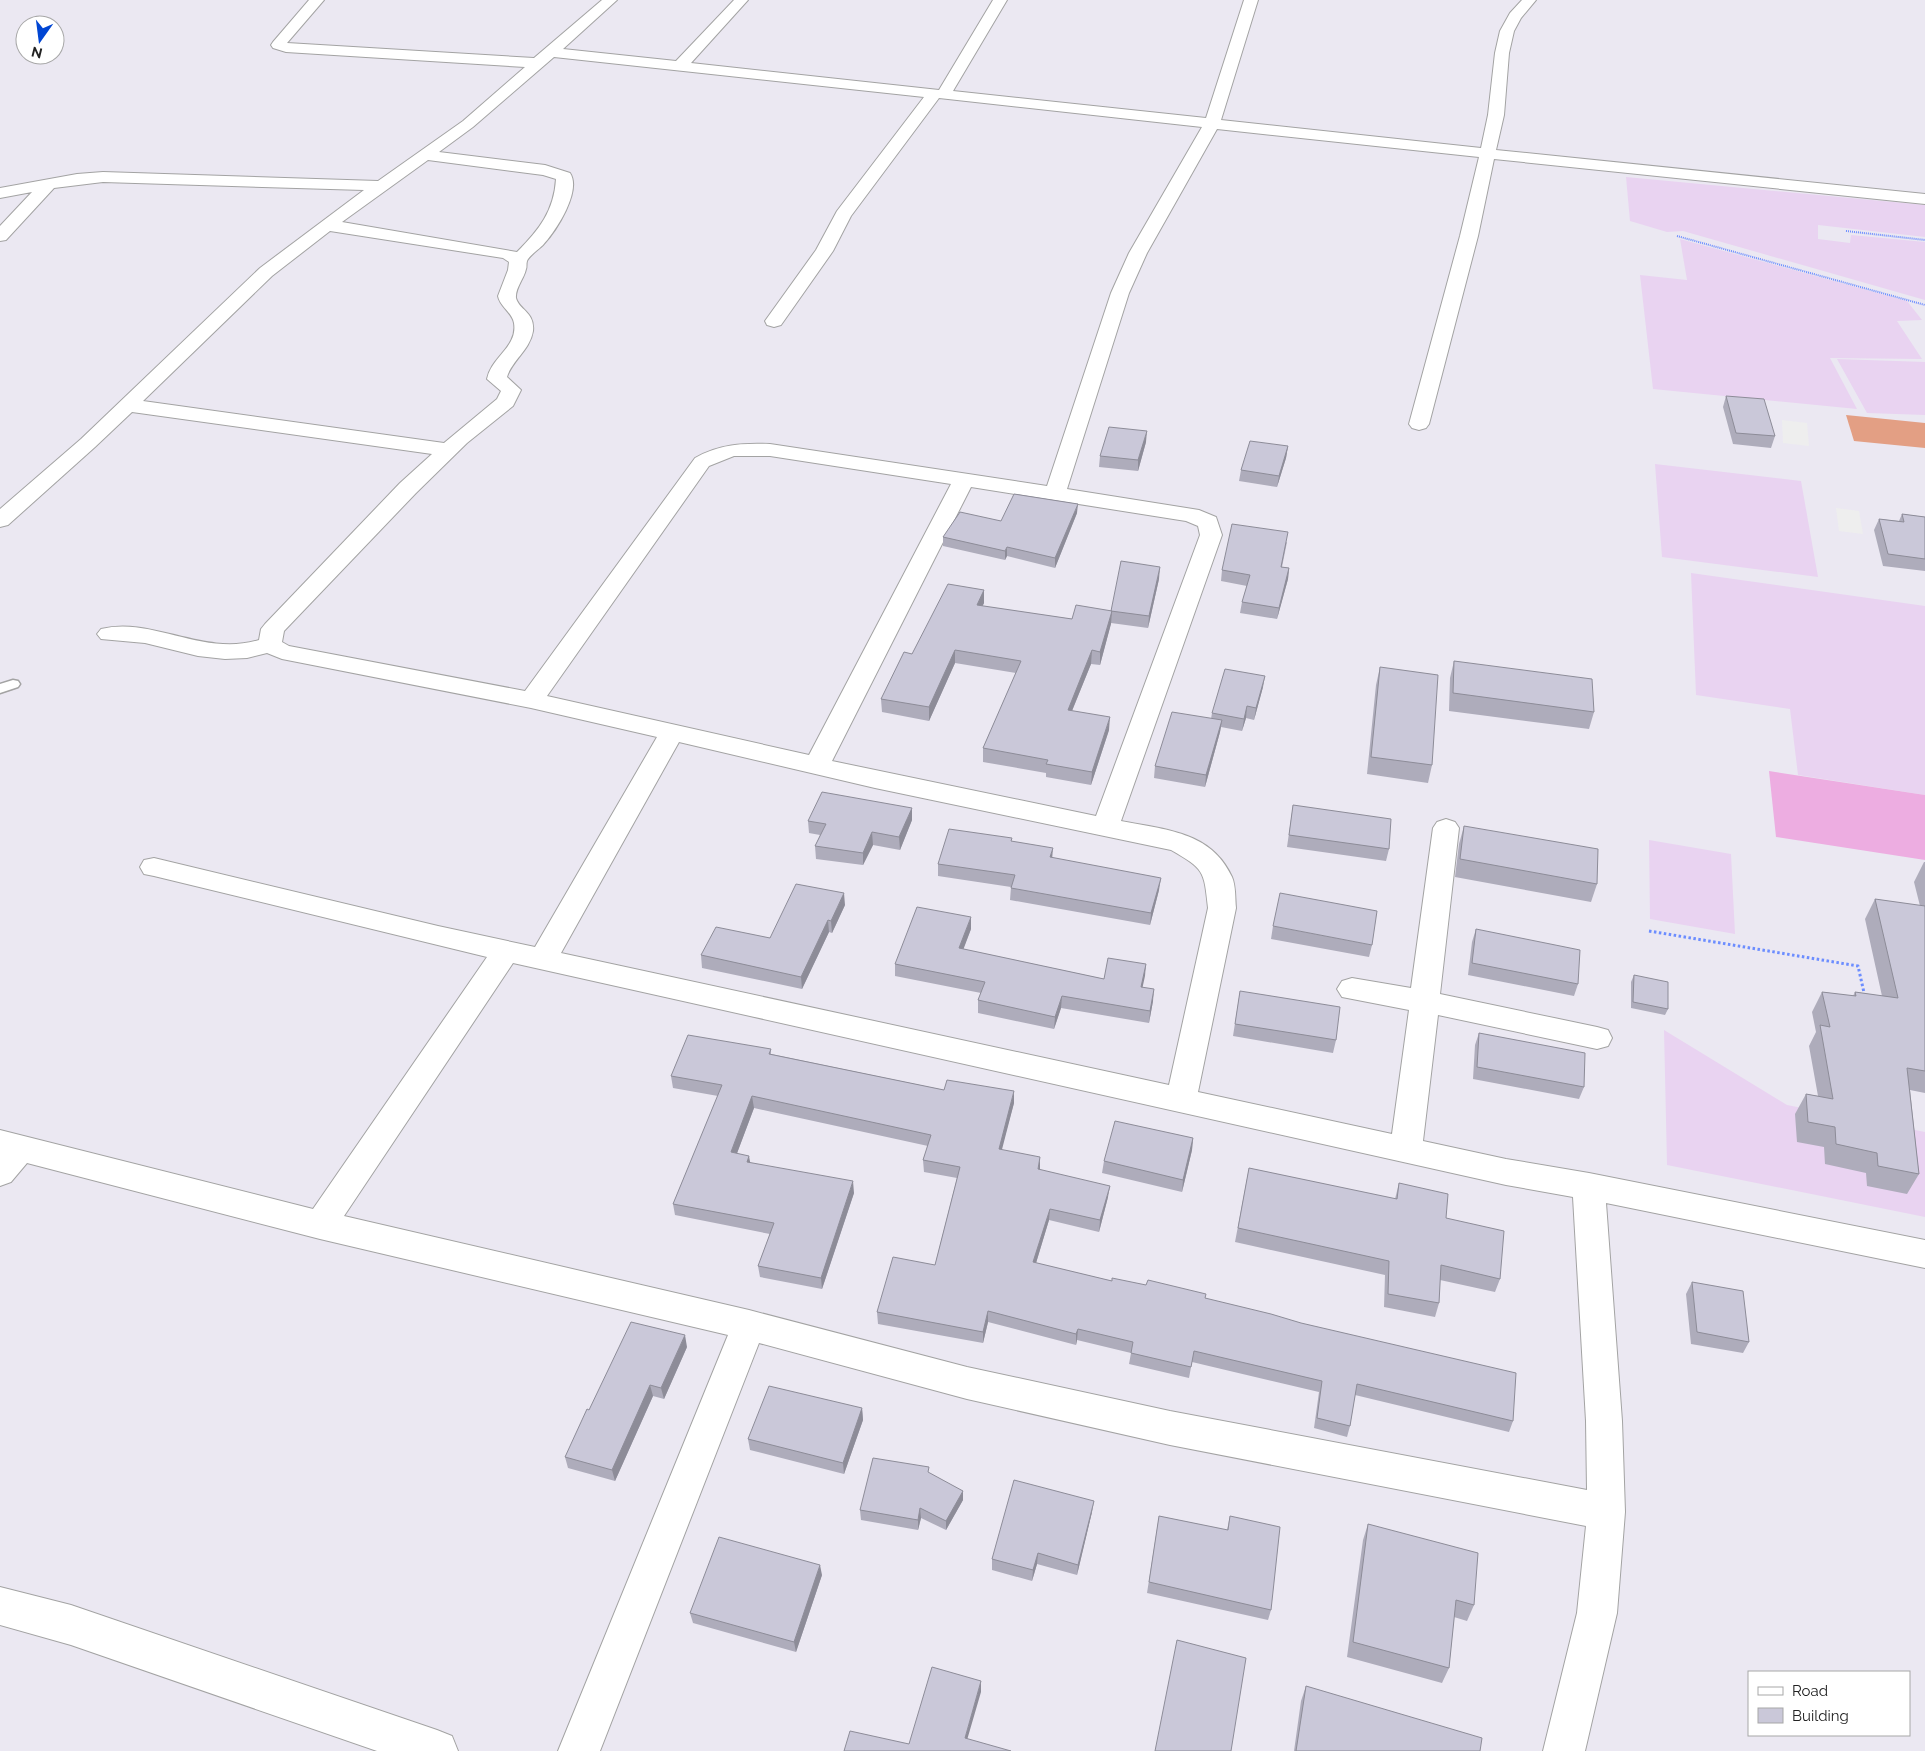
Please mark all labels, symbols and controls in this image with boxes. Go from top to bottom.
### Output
north arrow [15,15,65,65]
text: N [30,44,44,62]
legend [1748,1671,1910,1736]
text: Road [1792,1682,1828,1700]
text: Building [1792,1707,1849,1725]

